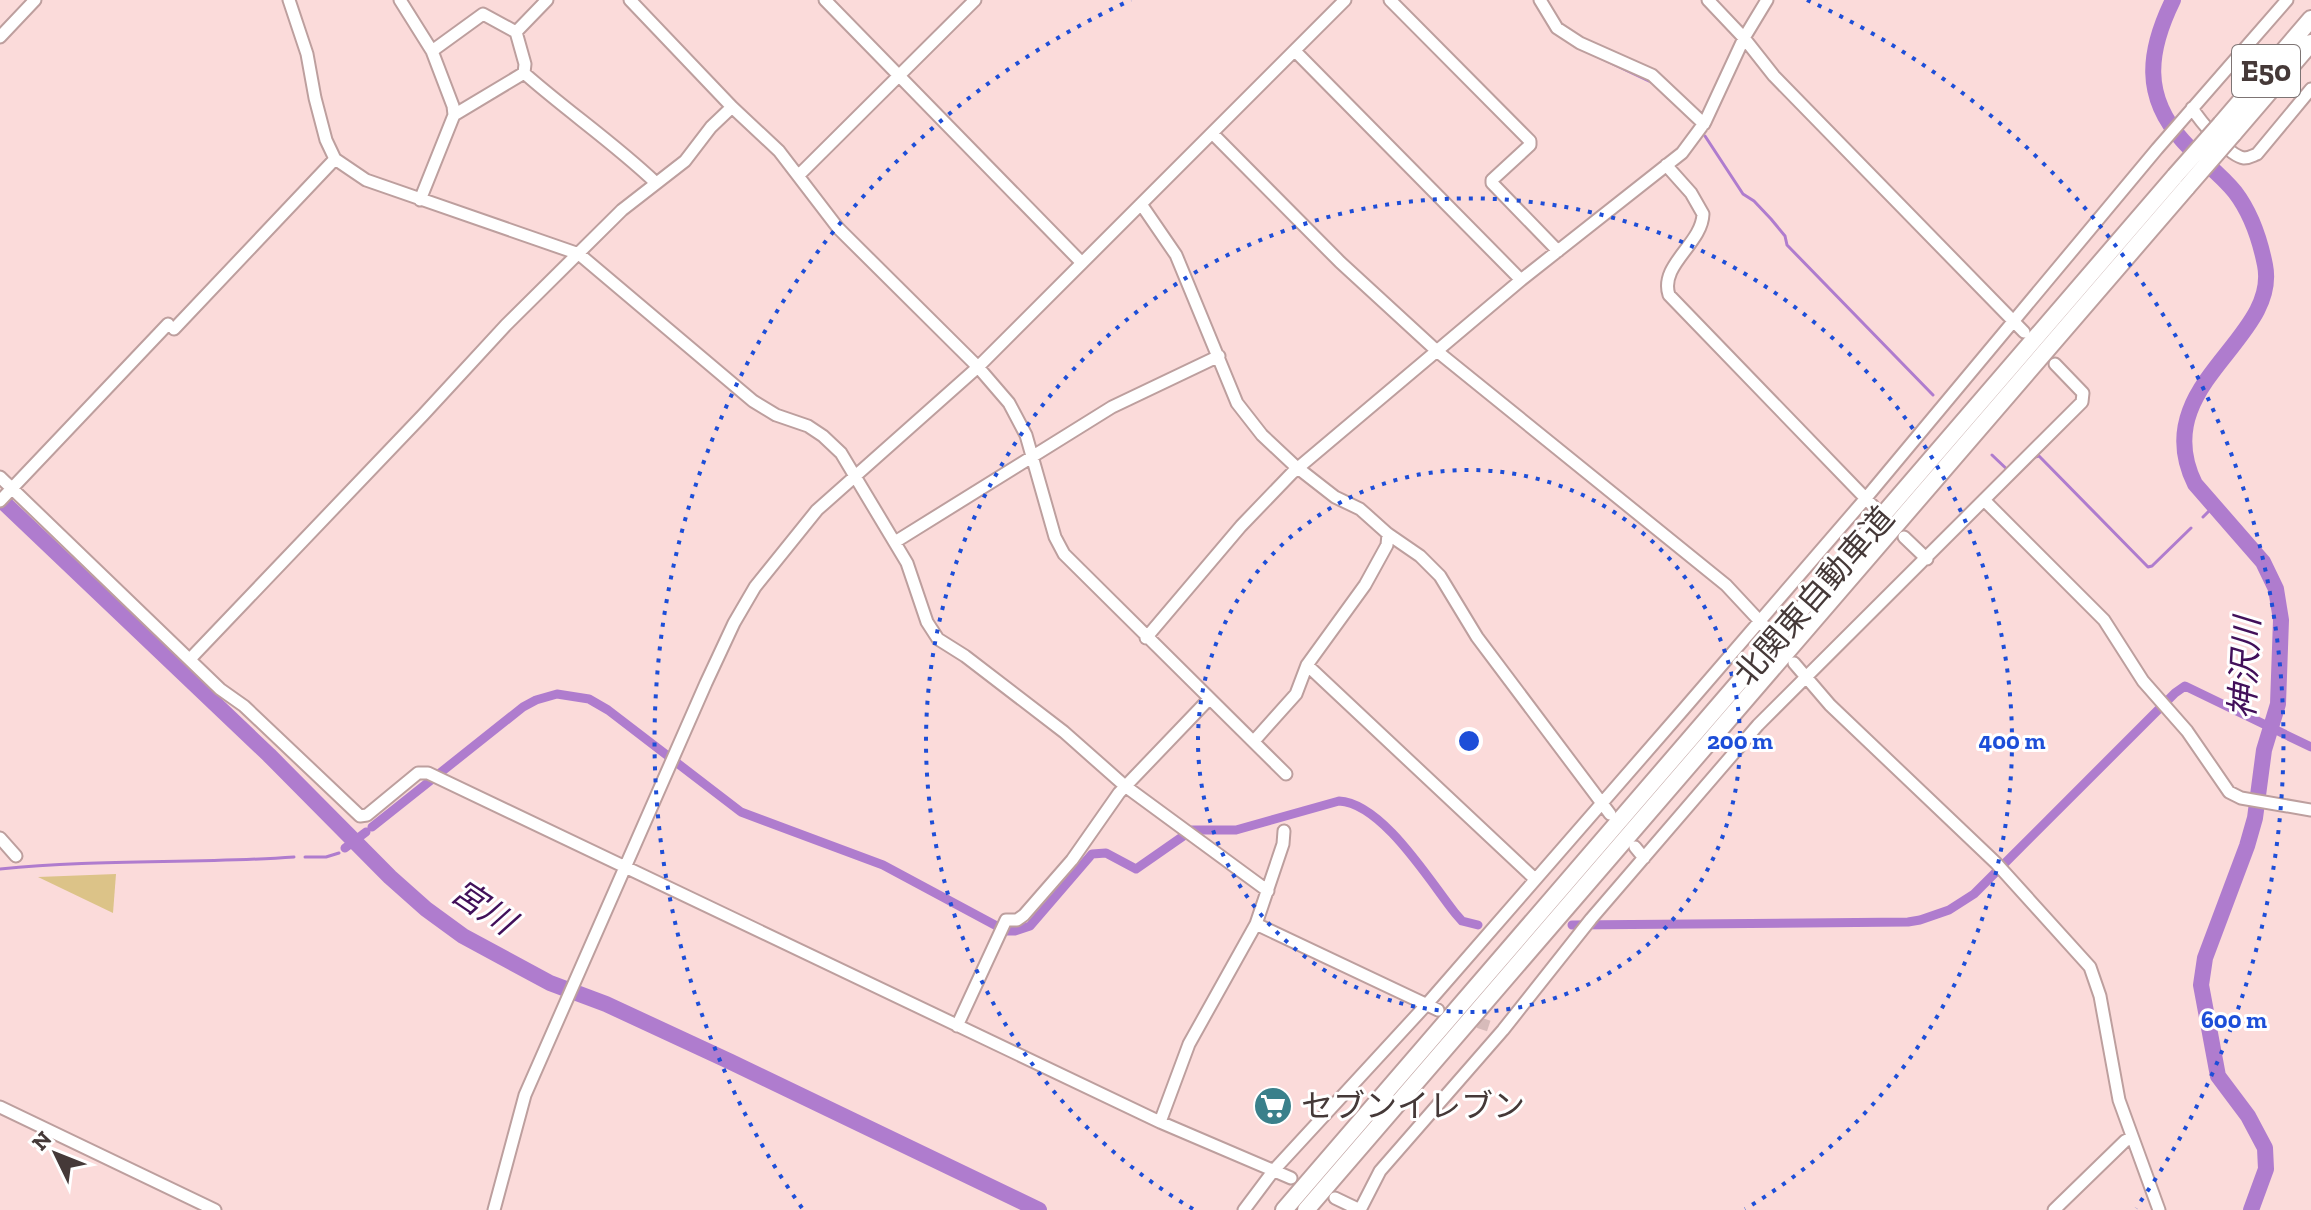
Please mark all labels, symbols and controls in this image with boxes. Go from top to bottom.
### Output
road number: E50 [2232,45,2300,97]
street label: 北関東自動車道 [1726,499,1902,693]
water label: 神沢川 [2222,613,2268,720]
text: 200 m [1707,726,1773,755]
text: 400 m [1979,726,2045,755]
centre of rings [1455,727,1483,755]
water label: 宮川 [443,871,525,945]
text: 600 m [2201,1005,2267,1034]
supermarket icon: セブンイレブン [1252,1085,1294,1127]
place label: セブンイレブン [1301,1087,1525,1125]
north arrow [16,1114,96,1194]
text: N [26,1125,57,1156]

